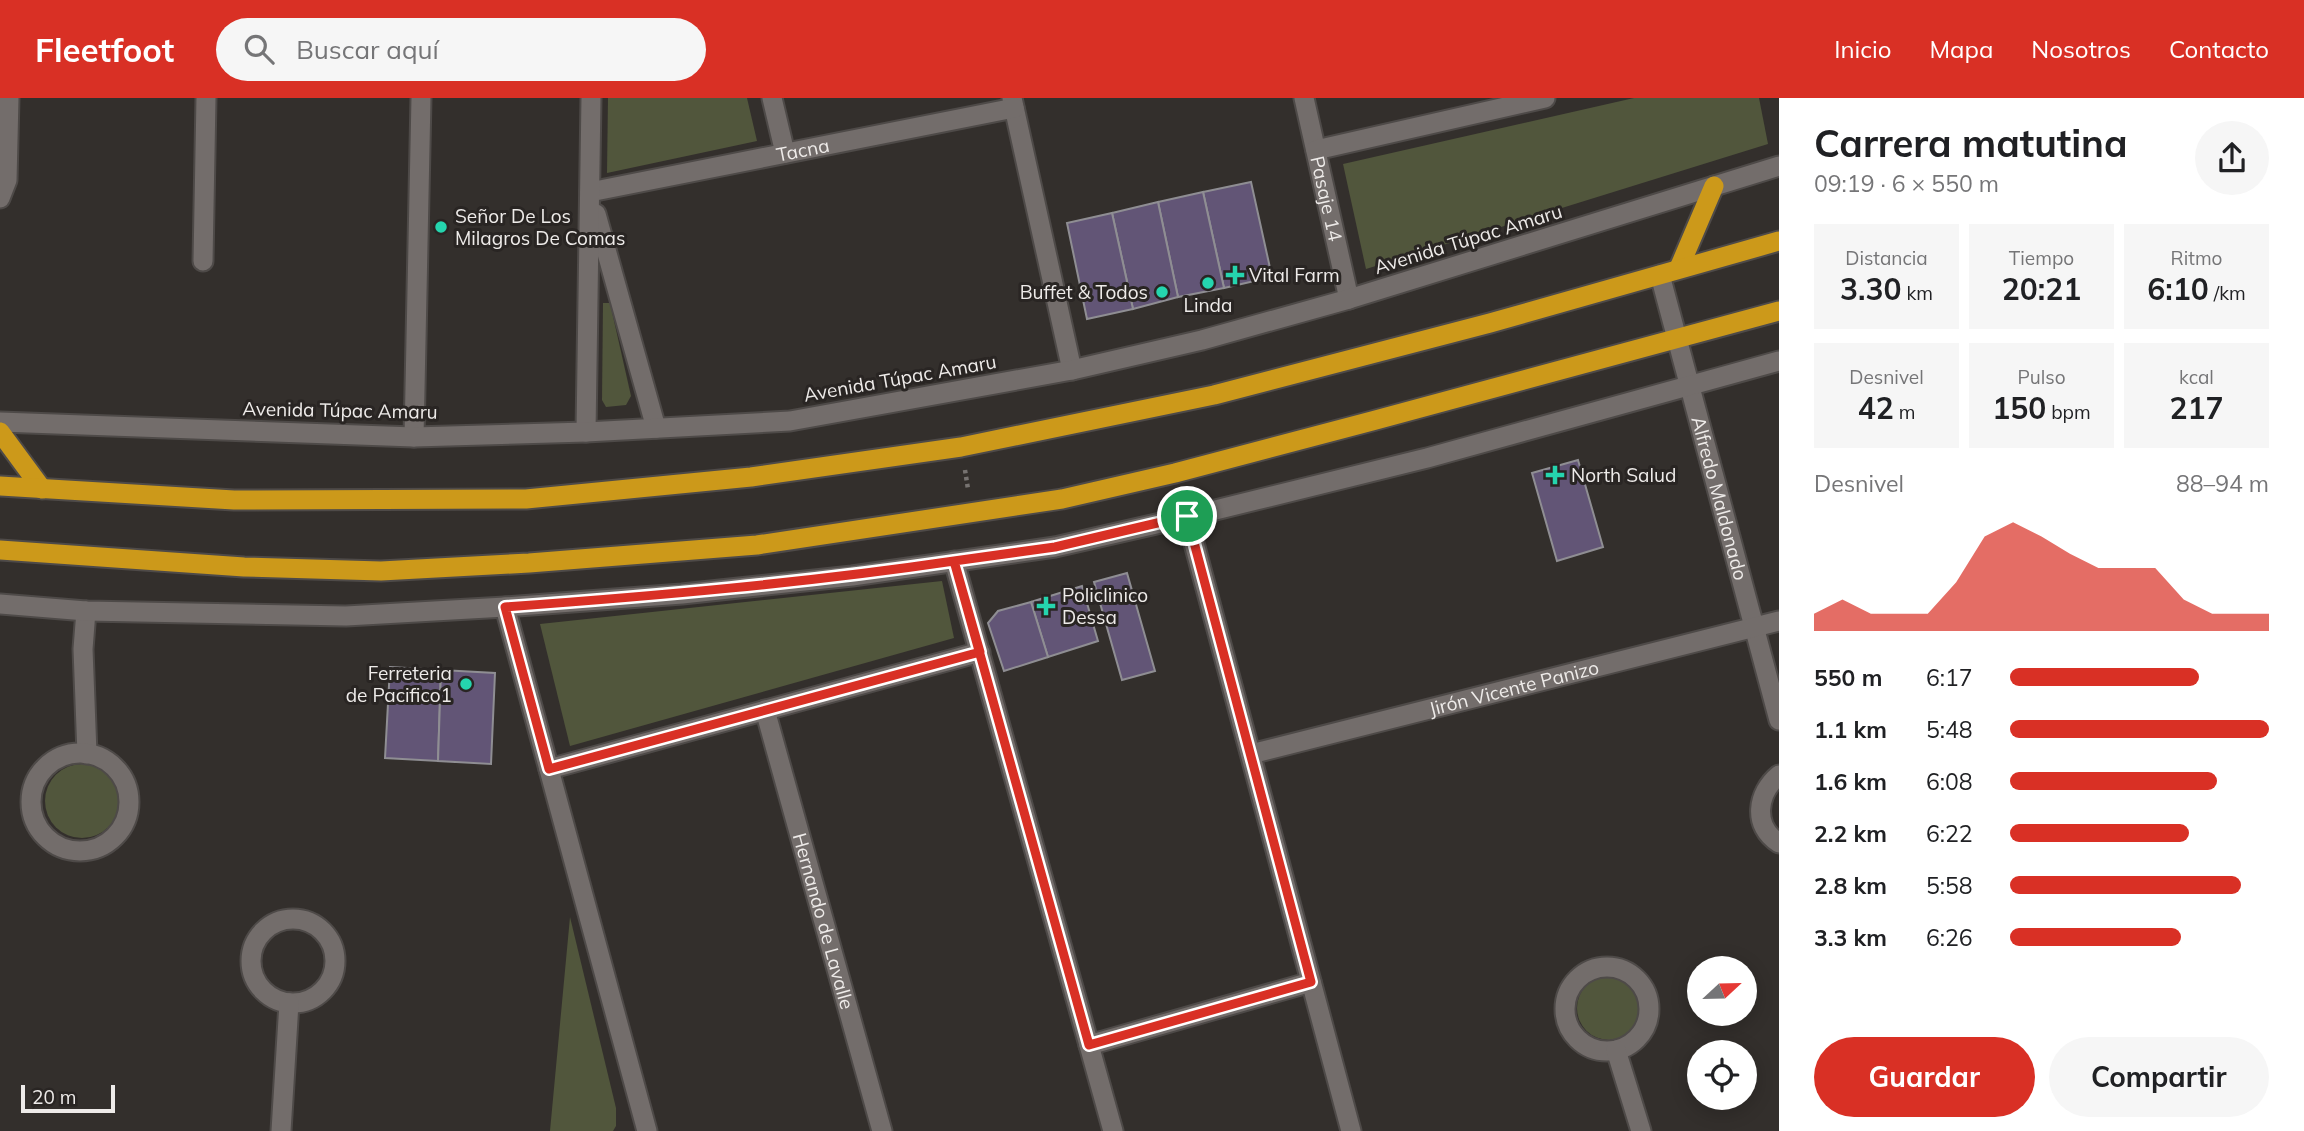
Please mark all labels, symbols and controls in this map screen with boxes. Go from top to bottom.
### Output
search box [216,18,706,81]
text: Fleetfoot [35,29,174,70]
icon: search [240,30,278,68]
text: Buscar aquí [296,33,439,66]
text: Inicio [1834,34,1891,64]
text: Mapa [1929,34,1993,64]
text: Nosotros [2031,34,2131,64]
text: Contacto [2169,34,2269,64]
text: Carrera matutina [1814,119,2128,167]
button: share [2195,121,2269,195]
street label: Tacna [774,133,831,167]
street label: Pasaje 14 [1305,154,1348,243]
text: 09:19 · 6 × 550 m [1814,169,1999,198]
street label: Avenida Túpac Amaru [1371,199,1565,279]
place label: Señor De Los Milagros De Comas [455,204,625,250]
marker: Señor De Los Milagros De Comas [433,219,449,235]
text: Distancia [1845,246,1928,270]
text: Tiempo [2009,246,2074,270]
text: Ritmo [2171,246,2222,270]
place label: Vital Farm [1249,263,1340,287]
marker: Vital Farm [1227,267,1243,283]
text: 3.30 [1840,270,1902,308]
text: 20:21 [2002,270,2081,308]
text: 6:10 [2147,270,2209,308]
marker: Linda [1200,275,1216,291]
place label: Buffet & Todos [1020,280,1148,304]
text: km [1902,281,1933,305]
text: /km [2209,281,2246,305]
marker: Buffet & Todos [1154,284,1170,300]
place label: Linda [1184,293,1232,317]
street label: Avenida Túpac Amaru [802,349,998,407]
text: Desnivel [1849,365,1924,389]
text: Pulso [2017,365,2066,389]
text: kcal [2179,365,2214,389]
text: 42 [1858,389,1894,427]
text: 150 [1992,389,2046,427]
text: 217 [2170,389,2224,427]
street label: Avenida Túpac Amaru [242,396,438,424]
text: m [1894,400,1915,424]
text: bpm [2046,400,2091,424]
street label: Alfredo Maldonado [1686,414,1753,583]
place label: North Salud [1571,463,1676,487]
marker: North Salud [1545,465,1565,485]
text: Desnivel [1814,469,1904,498]
text: 88–94 m [2176,469,2269,498]
pin [1157,486,1217,546]
icon: arrive [1168,497,1206,535]
place label: Policlinico Dessa [1062,583,1148,629]
marker: Policlinico Dessa [1036,596,1056,616]
street label: Jirón Vicente Panizo [1426,655,1601,721]
place label: Ferreteria de Pacifico1 [346,661,452,707]
text: 550 m [1814,663,1882,692]
text: 6:17 [1926,663,1973,692]
marker: Ferreteria de Pacifico1 [458,676,474,692]
text: 1.1 km [1814,715,1887,744]
text: 5:48 [1926,715,1973,744]
text: 1.6 km [1814,767,1887,796]
text: 6:08 [1926,767,1973,796]
text: 2.2 km [1814,819,1887,848]
text: 6:22 [1926,819,1973,848]
street label: Hernando de Lavalle [788,830,860,1012]
text: 2.8 km [1814,871,1887,900]
text: 5:58 [1926,871,1973,900]
text: 3.3 km [1814,923,1887,952]
text: 6:26 [1926,923,1973,952]
north arrow [1687,956,1757,1026]
map controls [1687,956,1757,1110]
button: Guardar [1814,1037,2035,1117]
button: Compartir [2049,1037,2269,1117]
button: locate [1687,1040,1757,1110]
scale bar [21,1082,116,1114]
text: 20 m [32,1085,76,1109]

